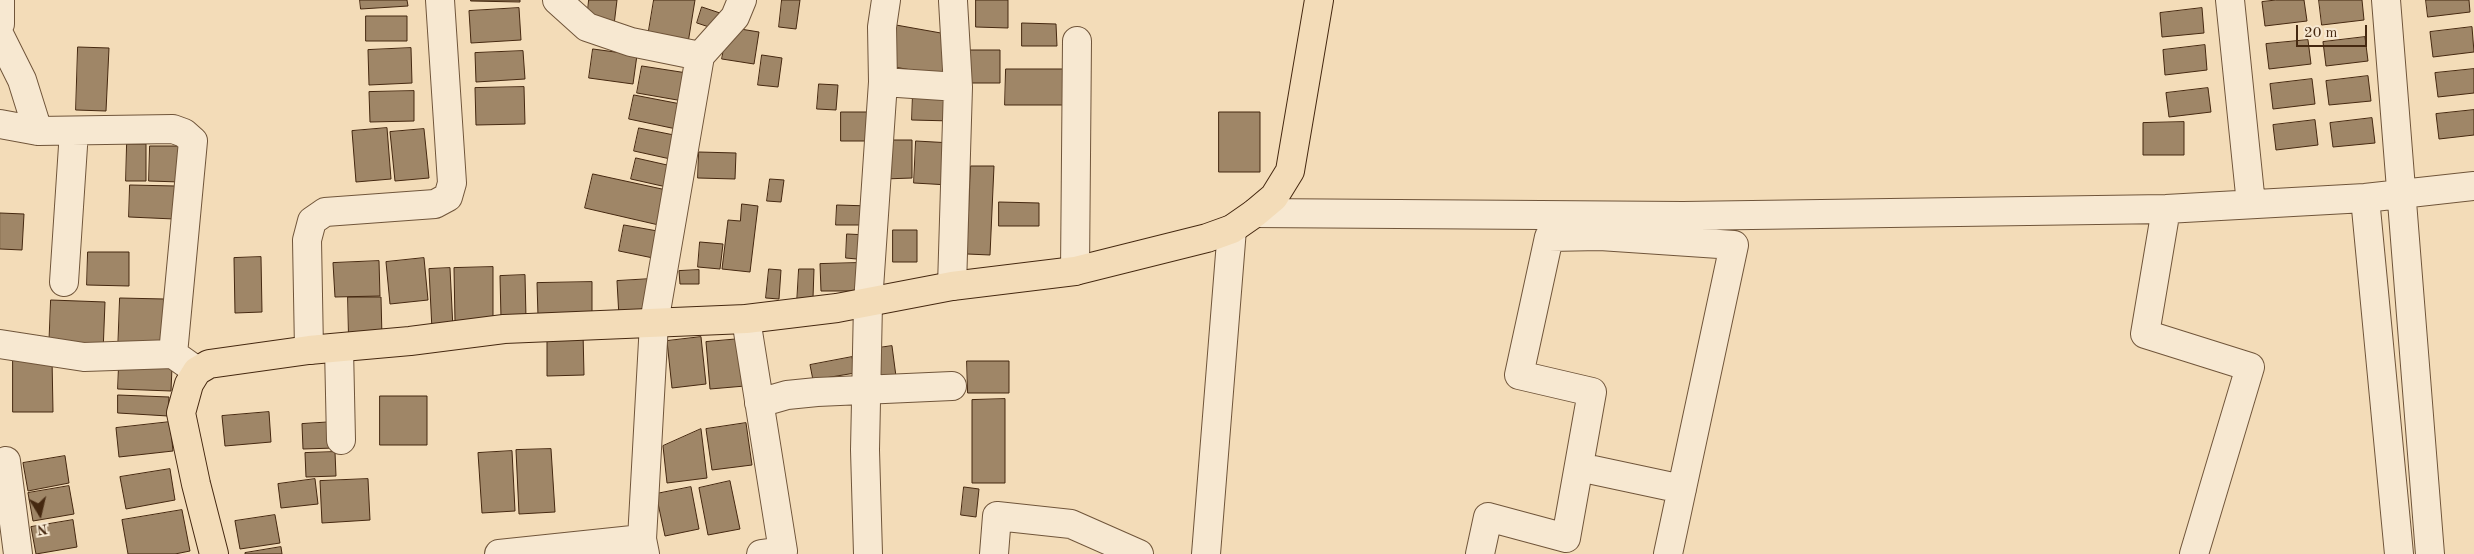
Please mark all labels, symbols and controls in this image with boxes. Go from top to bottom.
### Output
scale bar [2299,15,2370,47]
text: 20 m [2304,26,2338,41]
north arrow [15,489,65,539]
text: N [36,521,49,537]

